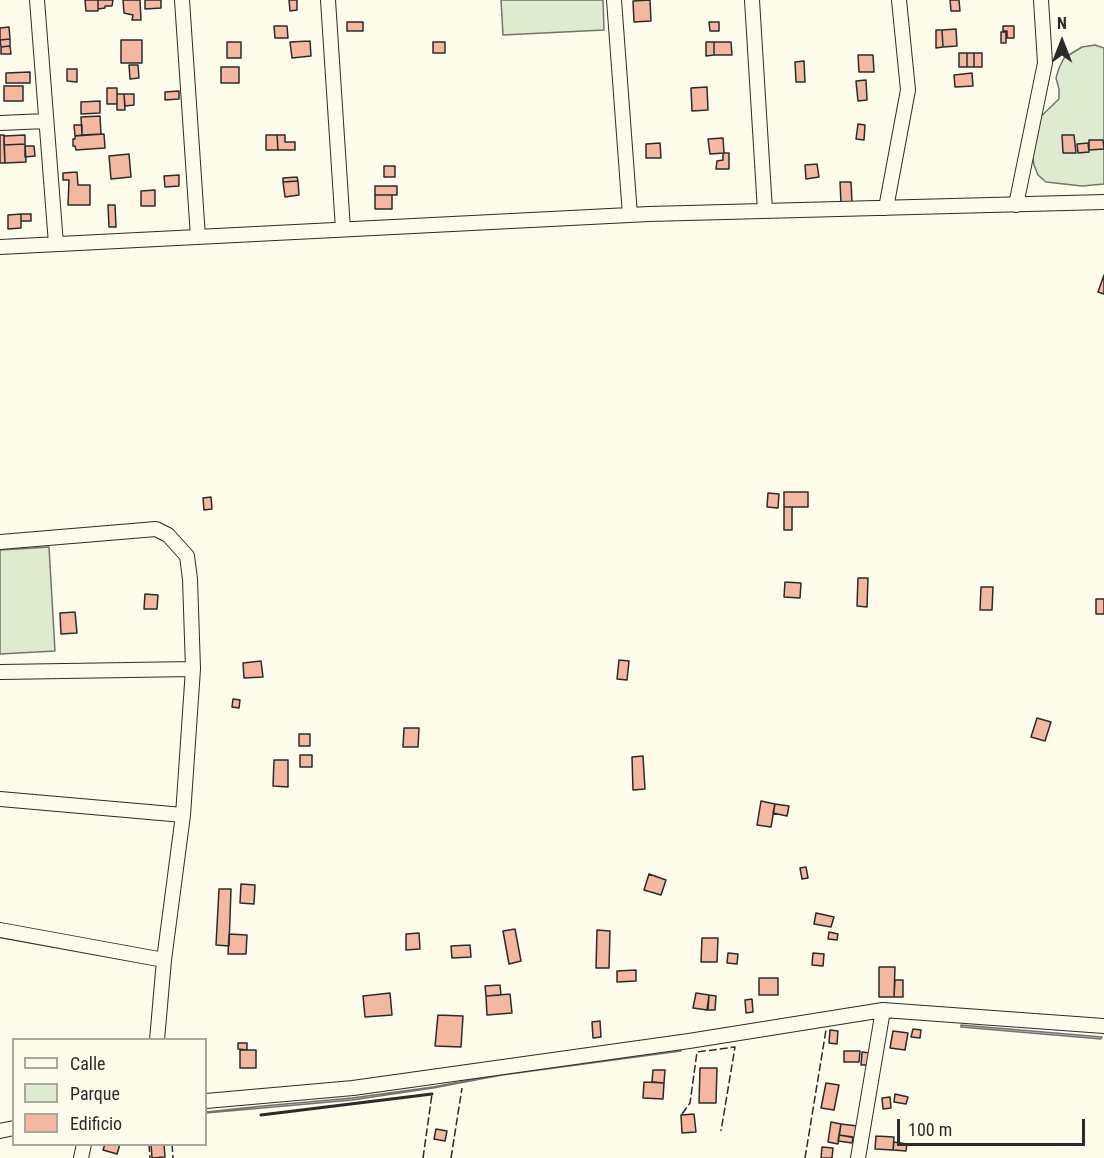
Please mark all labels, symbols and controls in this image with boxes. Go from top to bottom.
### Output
north arrow [1032,12,1092,72]
text: N [1057,14,1067,33]
legend [12,1038,207,1146]
text: Calle [70,1053,106,1074]
text: Parque [70,1083,120,1104]
scale bar [900,1107,1088,1145]
text: Edificio [70,1113,122,1134]
text: 100 m [908,1119,952,1140]

